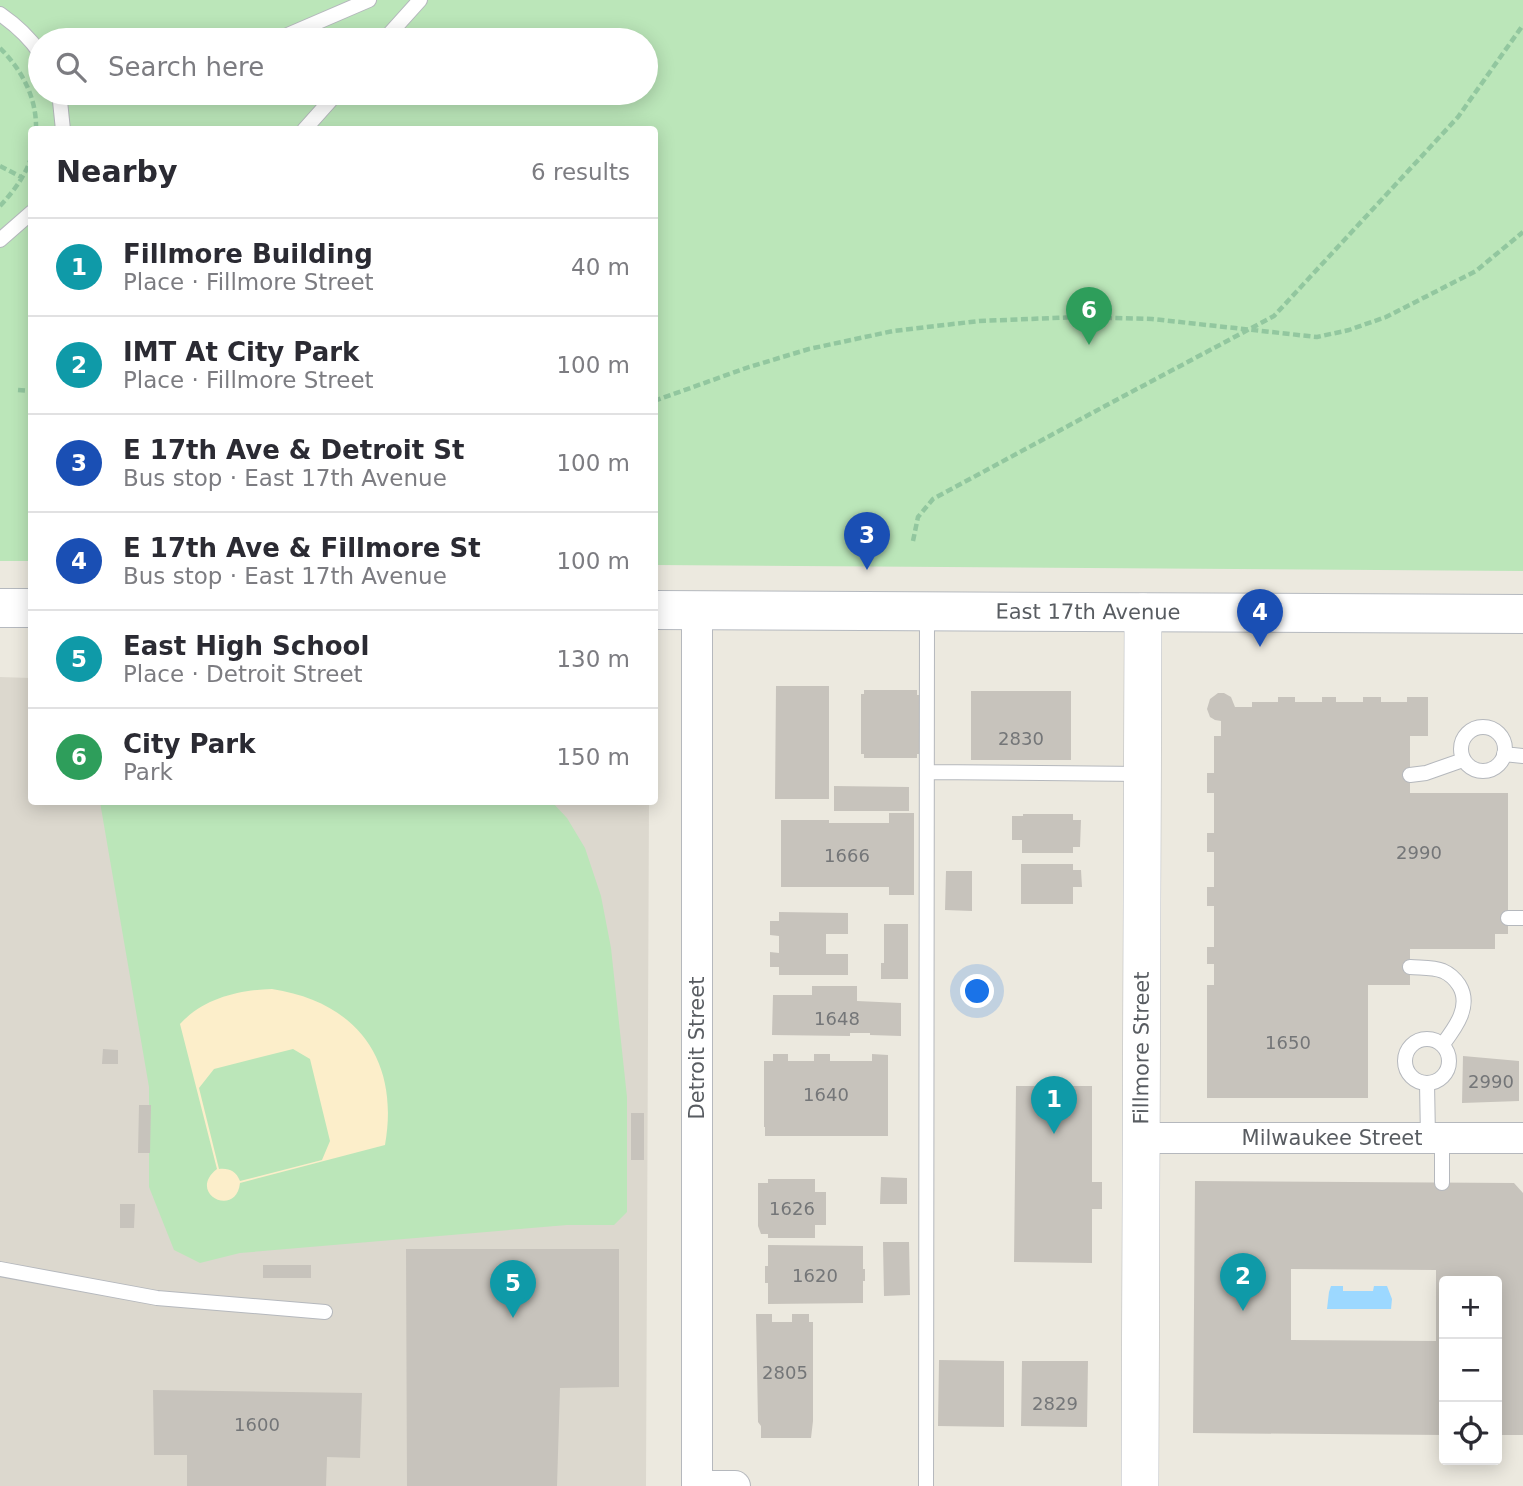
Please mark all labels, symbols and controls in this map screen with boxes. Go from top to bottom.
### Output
search box [28,28,658,105]
icon: search [52,48,90,86]
text: Search here [108,52,264,82]
text: Nearby [56,154,178,189]
text: 6 results [531,159,630,185]
text: Fillmore Building [123,239,373,269]
text: 1 [71,254,87,280]
text: 40 m [571,254,630,280]
text: Place · Fillmore Street [123,269,374,295]
pin: 6 [1066,287,1112,345]
text: IMT At City Park [123,337,359,367]
text: 2 [71,352,87,378]
text: 100 m [556,352,630,378]
text: Place · Fillmore Street [123,367,374,393]
text: E 17th Ave & Detroit St [123,435,464,465]
text: 3 [71,450,87,476]
text: 100 m [556,450,630,476]
text: Bus stop · East 17th Avenue [123,465,447,491]
pin: 3 [844,512,890,570]
text: E 17th Ave & Fillmore St [123,533,481,563]
text: 4 [71,548,87,574]
text: 100 m [556,548,630,574]
text: Bus stop · East 17th Avenue [123,563,447,589]
pin: 4 [1237,589,1283,647]
street label: East 17th Avenue [995,600,1181,624]
text: East High School [123,631,369,661]
text: 5 [71,646,87,672]
text: 130 m [556,646,630,672]
text: Place · Detroit Street [123,661,363,687]
house number: 2830 [998,728,1044,749]
text: City Park [123,729,255,759]
text: 6 [71,744,87,770]
text: 150 m [556,744,630,770]
text: Park [123,759,173,785]
house number: 2990 [1396,842,1442,863]
house number: 1666 [824,845,870,866]
street label: Fillmore Street [1129,971,1154,1125]
your location [960,974,994,1008]
street label: Detroit Street [685,977,709,1119]
house number: 1648 [814,1008,860,1029]
house number: 1650 [1265,1032,1311,1053]
house number: 2990 [1468,1071,1514,1092]
pin: 1 [1031,1076,1077,1134]
house number: 1640 [803,1084,849,1105]
street label: Milwaukee Street [1242,1126,1422,1150]
house number: 1626 [769,1198,815,1219]
pin: 2 [1220,1253,1266,1311]
pin: 5 [490,1260,536,1318]
house number: 1620 [792,1265,838,1286]
map controls [1439,1276,1502,1465]
button: + [1439,1276,1502,1339]
button: − [1439,1339,1502,1402]
house number: 2805 [762,1362,808,1383]
house number: 2829 [1032,1393,1078,1414]
button: locate [1439,1402,1502,1465]
house number: 1600 [234,1414,280,1435]

